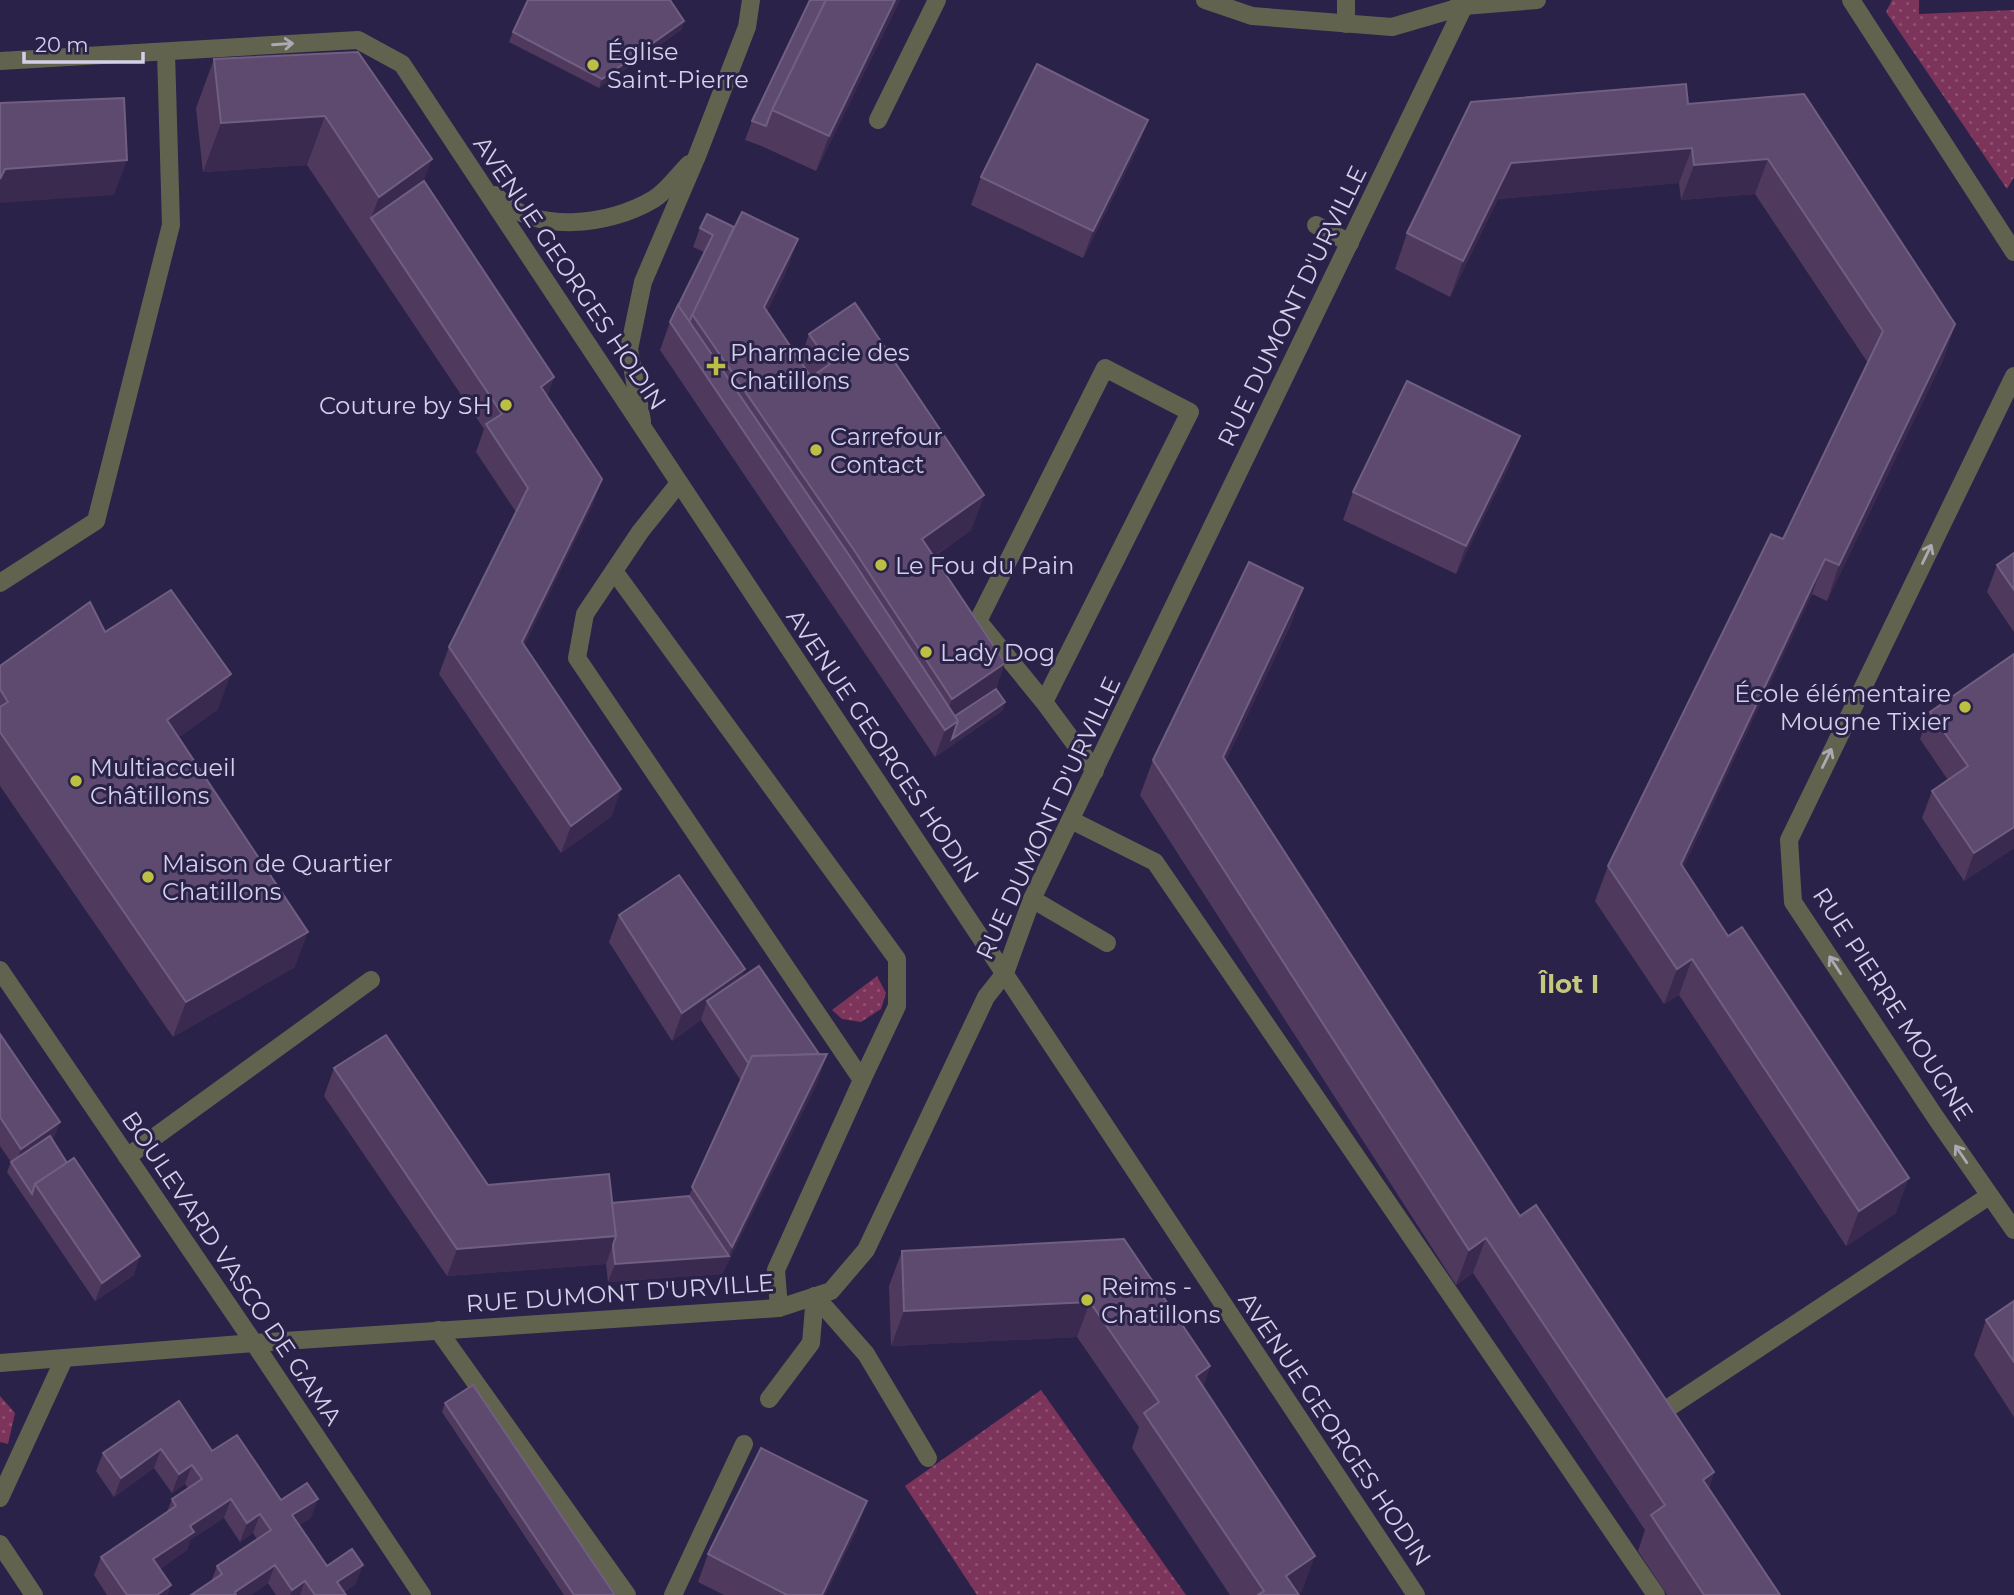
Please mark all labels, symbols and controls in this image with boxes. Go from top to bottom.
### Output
scale bar [24,21,144,65]
text: 20 m [35,32,89,57]
one-way arrow [272,37,294,50]
place label: Église Saint-Pierre [607,37,749,94]
marker: Église Saint-Pierre [585,57,601,73]
street label: AVENUE GEORGES HODIN [468,131,672,415]
street label: RUE DUMONT D'URVILLE [1211,161,1373,451]
place label: Pharmacie des Chatillons [730,338,910,395]
marker: Pharmacie des Chatillons [708,358,724,374]
place label: Couture by SH [319,391,492,420]
marker: Couture by SH [498,397,514,413]
place label: Carrefour Contact [830,422,943,479]
marker: Carrefour Contact [808,442,824,458]
one-way arrow [1920,544,1934,565]
place label: Le Fou du Pain [895,551,1074,580]
marker: Le Fou du Pain [873,557,889,573]
street label: AVENUE GEORGES HODIN [781,604,985,888]
place label: Lady Dog [940,638,1055,667]
marker: Lady Dog [918,644,934,660]
street label: RUE DUMONT D'URVILLE [970,672,1126,964]
place label: École élémentaire Mougne Tixier [1734,679,1951,736]
marker: École élémentaire Mougne Tixier [1957,699,1973,715]
one-way arrow [1820,748,1834,769]
place label: Multiaccueil Châtillons [90,753,236,810]
marker: Multiaccueil Châtillons [68,773,84,789]
place label: Maison de Quartier Chatillons [162,849,393,906]
marker: Maison de Quartier Chatillons [140,869,156,885]
street label: RUE PIERRE MOUGNE [1807,882,1979,1126]
one-way arrow [1828,955,1842,975]
district label: Îlot I [1538,968,1599,1000]
street label: BOULEVARD VASCO DE GAMA [116,1106,349,1431]
one-way arrow [1954,1145,1968,1164]
street label: RUE DUMONT D'URVILLE [465,1268,775,1318]
place label: Reims - Chatillons [1101,1272,1221,1329]
street label: AVENUE GEORGES HODIN [1233,1287,1437,1571]
marker: Reims - Chatillons [1079,1292,1095,1308]

